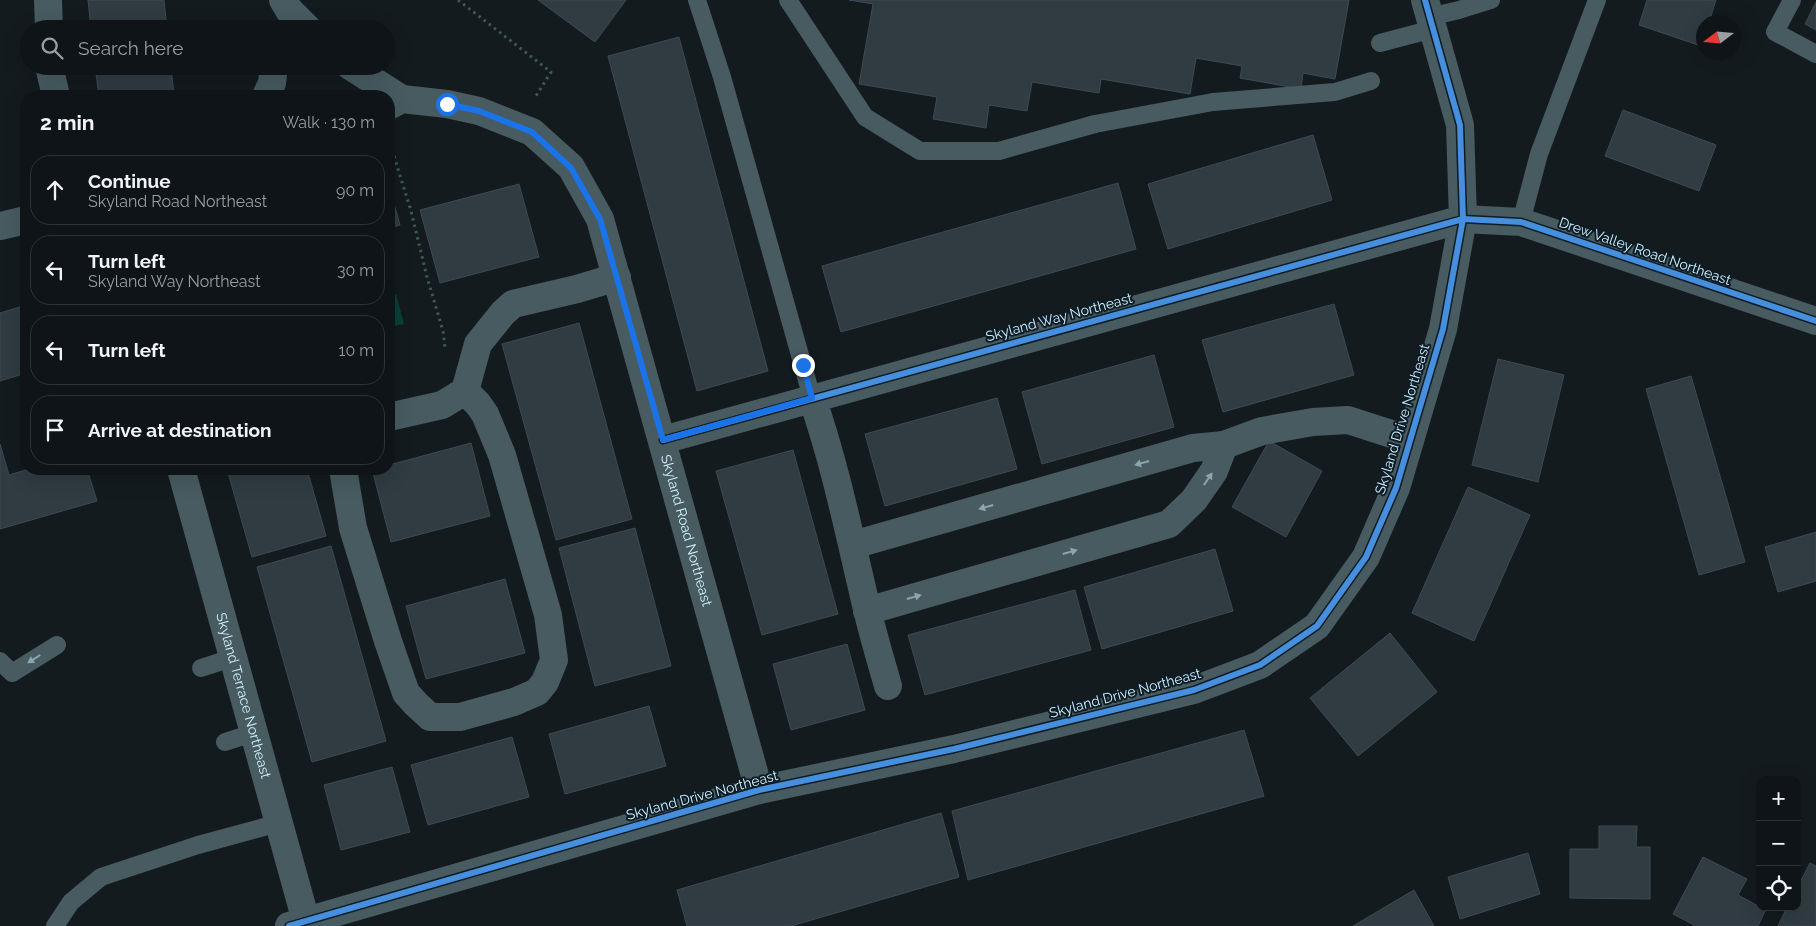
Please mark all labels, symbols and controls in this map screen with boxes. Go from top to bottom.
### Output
north arrow [1696,15,1741,60]
search box [20,20,395,75]
icon: search [38,34,66,62]
text: Search here [78,37,184,59]
route start [436,93,459,116]
text: 2 min [40,110,94,135]
text: Walk · 130 m [282,113,375,132]
text: Continue [88,170,171,192]
icon: ahead [41,176,69,204]
text: 90 m [336,181,374,200]
text: Skyland Road Northeast [88,192,267,211]
street label: Drew Valley Road Northeast [1557,214,1733,288]
text: Turn left [88,250,165,272]
icon: left [41,256,69,284]
text: 30 m [337,261,374,280]
text: Skyland Way Northeast [88,272,261,291]
street label: Skyland Way Northeast [984,290,1134,344]
icon: left [41,336,69,364]
text: Turn left [88,339,165,361]
text: 10 m [339,341,374,360]
street label: Skyland Drive Northeast [1371,342,1433,496]
route end [792,354,815,377]
icon: arrive [41,416,69,444]
text: Arrive at destination [88,419,272,441]
street label: Skyland Road Northeast [658,453,716,608]
one-way arrow [1135,459,1150,467]
one-way arrow [1203,473,1213,486]
one-way arrow [979,504,994,512]
one-way arrow [1063,548,1078,556]
one-way arrow [906,593,921,601]
street label: Skyland Terrace Northeast [213,611,274,780]
one-way arrow [28,654,41,664]
street label: Skyland Drive Northeast [1047,665,1203,721]
street label: Skyland Drive Northeast [624,767,780,823]
map controls [1756,776,1801,911]
button: + [1756,776,1801,821]
button: − [1756,821,1801,866]
button: locate [1756,866,1801,911]

